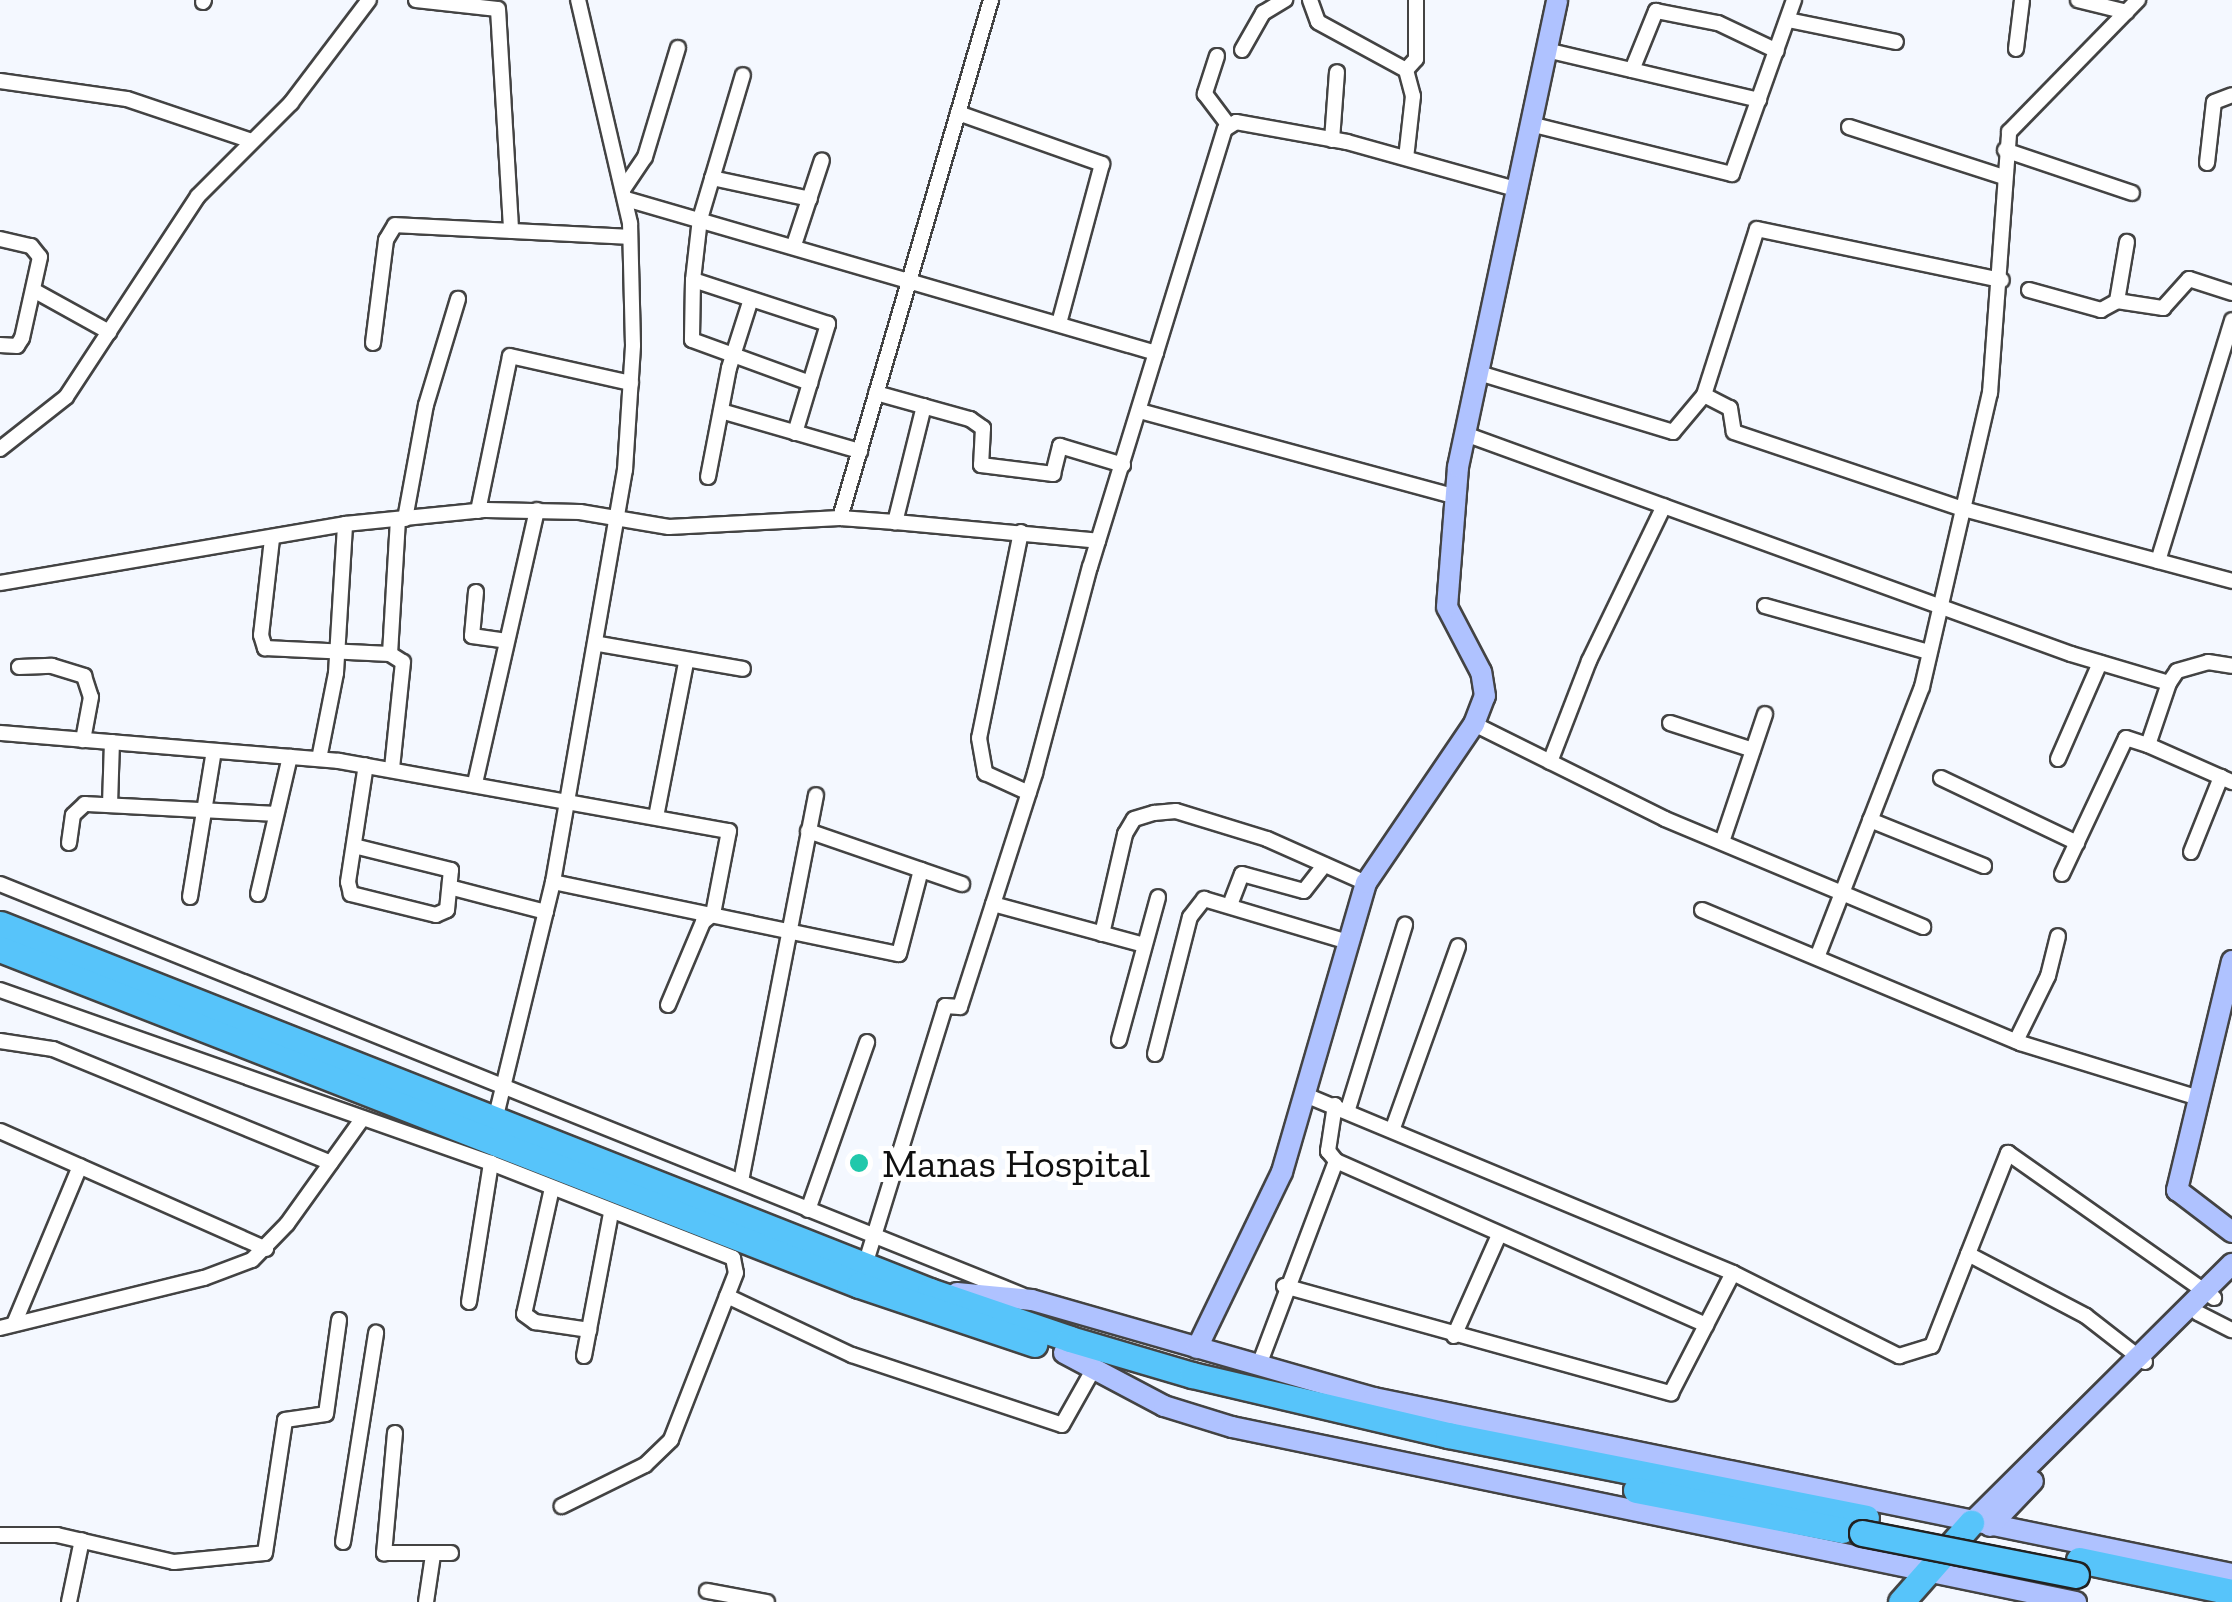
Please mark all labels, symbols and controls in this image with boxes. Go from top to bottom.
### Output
place label: Manas Hospital [882,1139,1150,1187]
marker: Manas Hospital [846,1150,872,1176]

